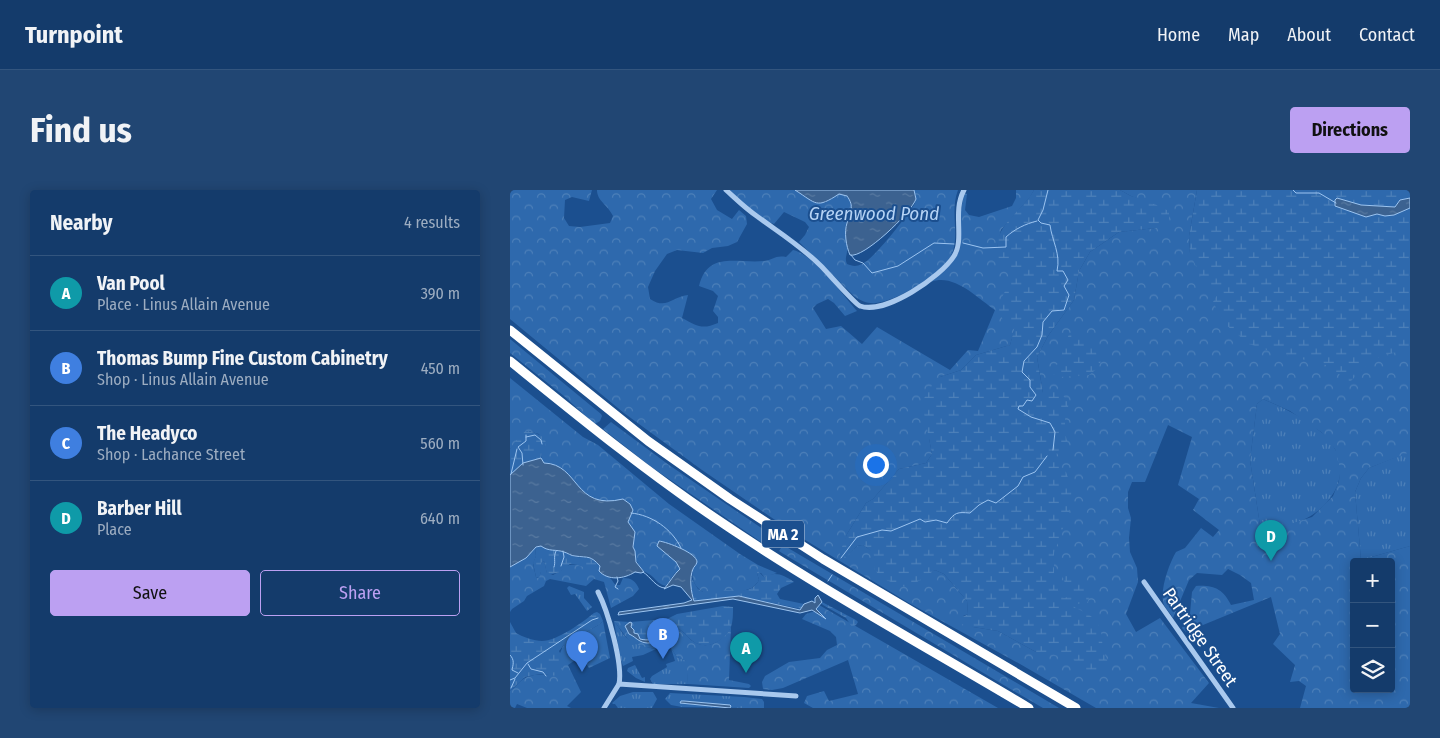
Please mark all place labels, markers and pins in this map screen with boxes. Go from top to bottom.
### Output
pin: D [1255,520,1287,561]
pin: B [647,618,679,659]
pin: C [566,631,598,672]
pin: A [730,632,762,673]

